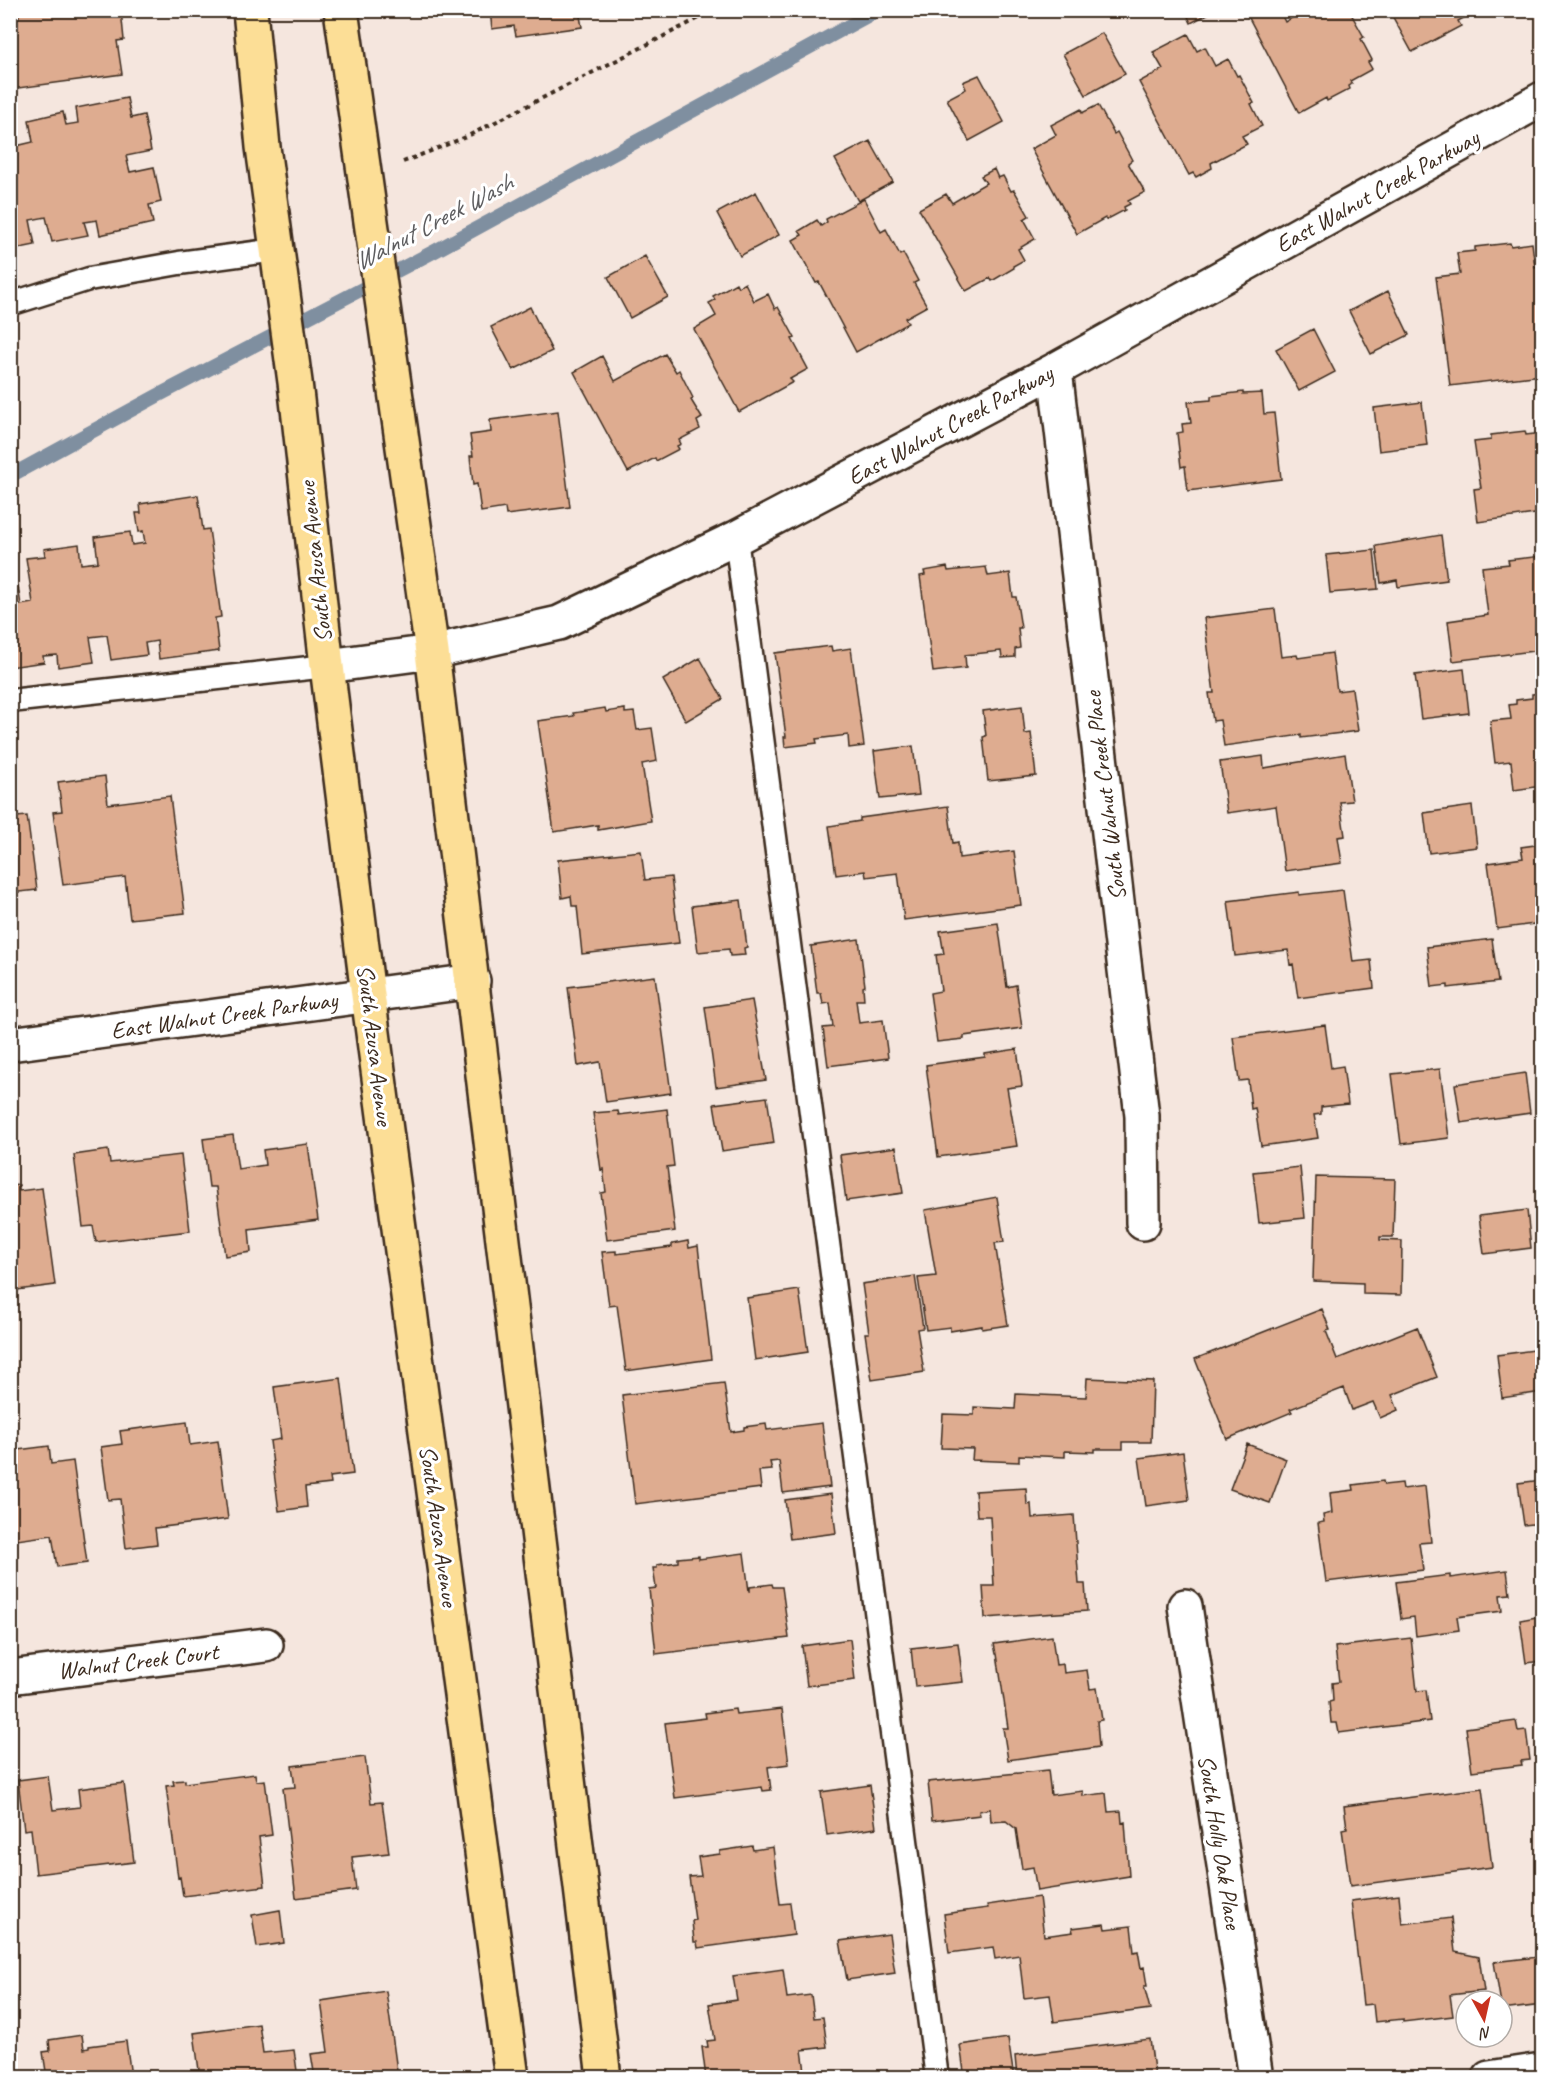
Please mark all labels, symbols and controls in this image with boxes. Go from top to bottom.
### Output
street label: East Walnut Creek Parkway [1270,122,1486,259]
water label: Walnut Creek Wash [348,165,520,278]
street label: East Walnut Creek Parkway [842,357,1059,492]
street label: South Azusa Avenue [291,478,338,644]
street label: South Walnut Creek Place [1077,688,1133,902]
street label: South Azusa Avenue [350,963,400,1129]
street label: East Walnut Creek Parkway [109,984,341,1046]
street label: South Azusa Avenue [413,1444,465,1610]
street label: Walnut Creek Court [56,1636,222,1686]
street label: South Holly Oak Place [1191,1753,1249,1933]
north arrow [1454,1989,1514,2049]
text: N [1477,2022,1492,2044]

